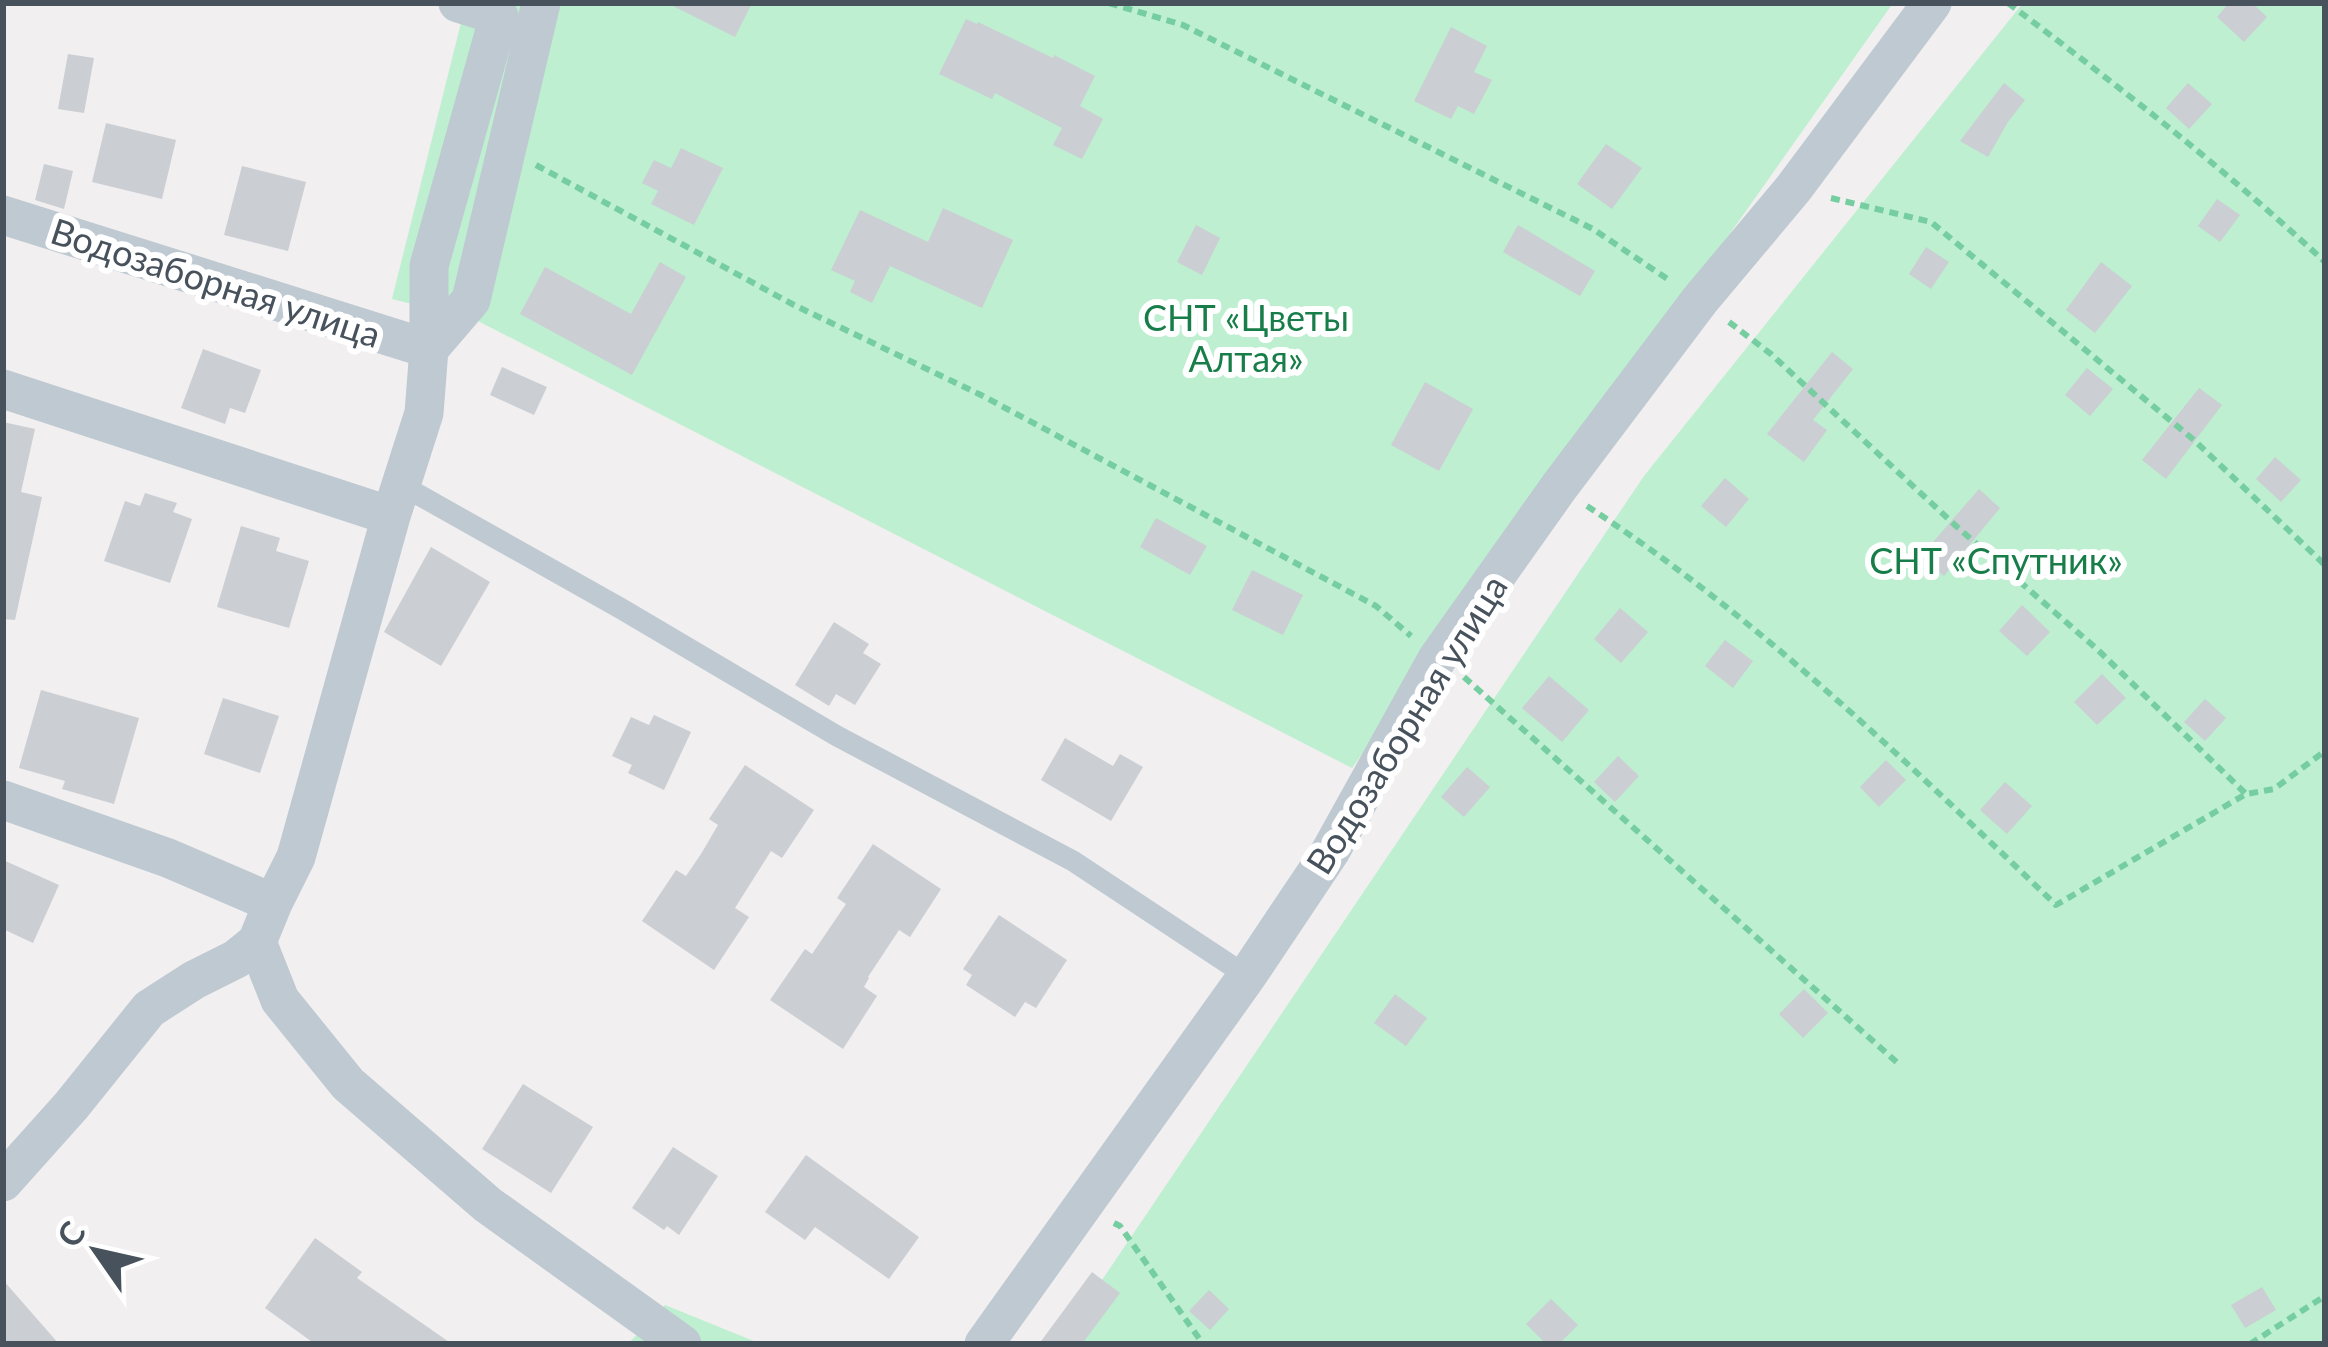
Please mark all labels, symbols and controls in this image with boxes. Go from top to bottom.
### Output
street label: Водозаборная улица [46,208,386,356]
park label: СНТ «Цветы Алтая» [1143,295,1349,380]
park label: СНТ «Спутник» [1869,538,2123,582]
street label: Водозаборная улица [1296,567,1516,881]
north arrow [36,1191,156,1311]
text: С [48,1213,93,1254]

